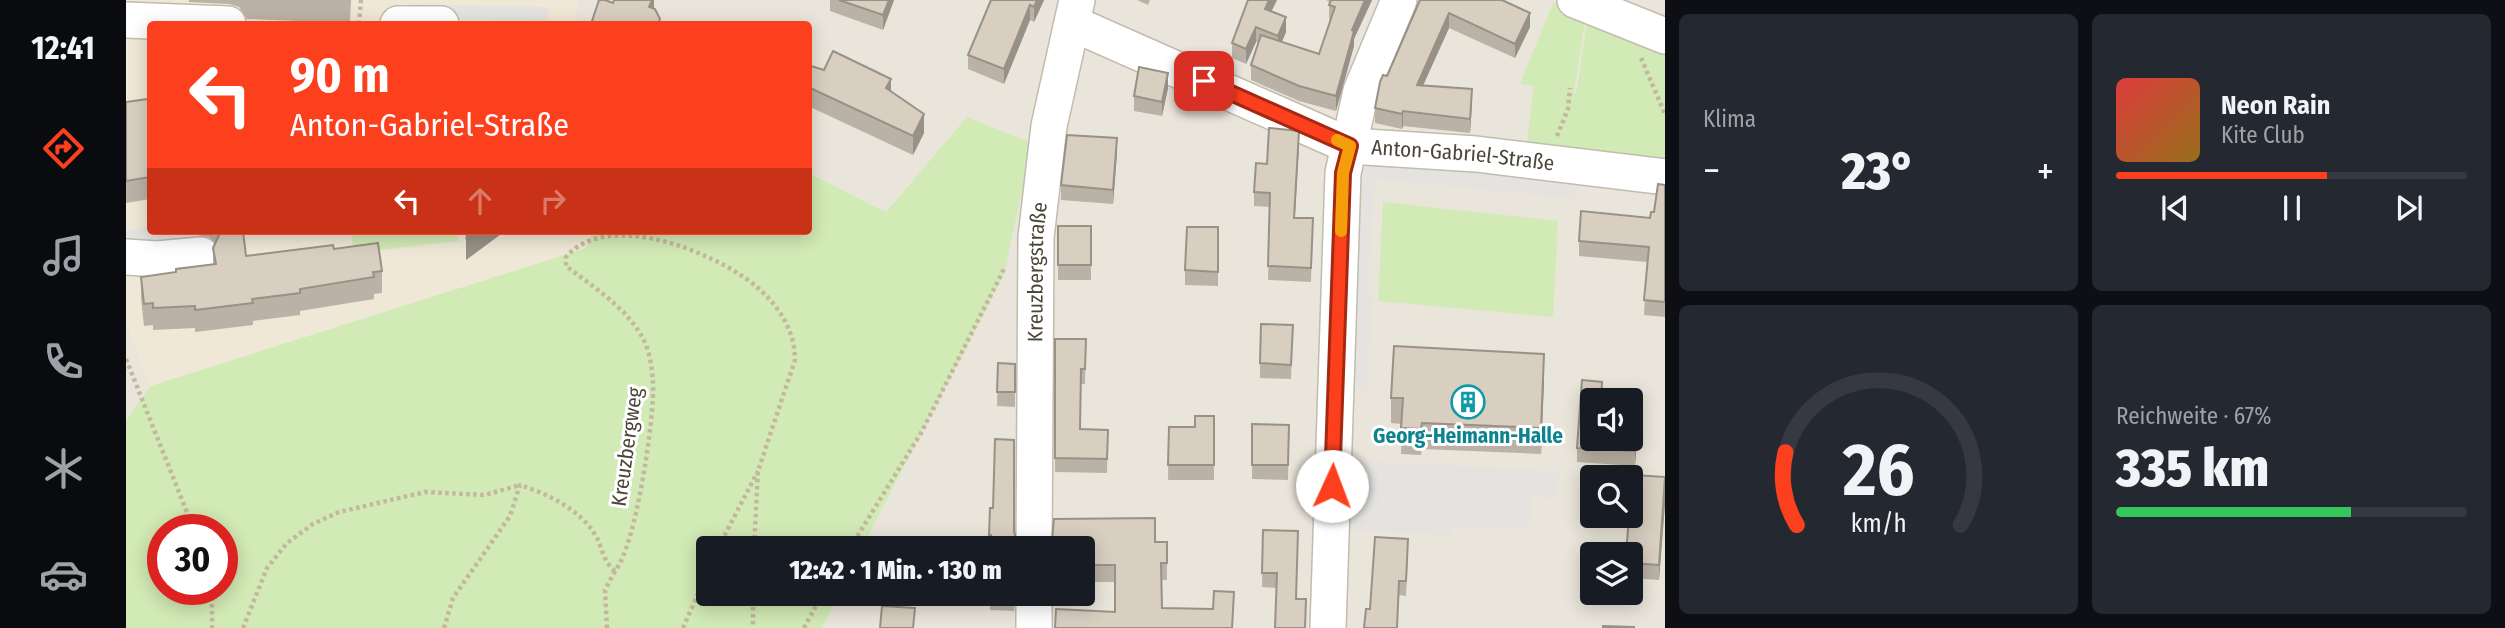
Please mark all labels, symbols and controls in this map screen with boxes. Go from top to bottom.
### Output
text: 12:41 [31,29,95,67]
text: 90 m [290,46,390,105]
icon: left [175,49,266,140]
pin [1174,51,1234,111]
icon: arrive [1185,62,1223,100]
text: Neon Rain [2221,90,2330,121]
text: Klima [1703,105,1756,133]
text: Anton-Gabriel-Straße [290,106,569,144]
text: Kite Club [2221,121,2305,149]
icon: directions [39,124,88,173]
street label: Anton-Gabriel-Straße [1371,134,1556,176]
text: 23° [1842,140,1915,203]
text: − [1703,148,1720,194]
text: + [2037,148,2054,194]
icon: left [388,182,426,220]
icon: ahead [461,182,499,220]
icon: right [534,182,572,220]
icon: previous [2156,189,2194,227]
icon: pause [2273,189,2311,227]
icon: next [2390,189,2428,227]
street label: Kreuzbergstraße [1022,201,1053,342]
icon: music [39,231,88,280]
icon: phone [39,337,88,386]
building icon: Georg-Heimann-Halle [1449,383,1487,421]
street label: Kreuzbergweg [606,386,648,508]
map controls [1580,388,1643,605]
button: sound [1580,388,1643,451]
text: Reichweite · 67% [2116,402,2271,430]
place label: Georg-Heimann-Halle [1373,423,1563,449]
text: 26 [1842,428,1914,515]
text: 335 km [2116,437,2269,500]
icon: climate [39,444,88,493]
position arrow [1295,449,1369,523]
button: search [1580,465,1643,528]
text: km/h [1851,509,1906,539]
speed limit sign: 30 [147,514,238,605]
button: layers [1580,542,1643,605]
icon: car [39,550,88,599]
text: 12:42 · 1 Min. · 130 m [789,555,1002,586]

